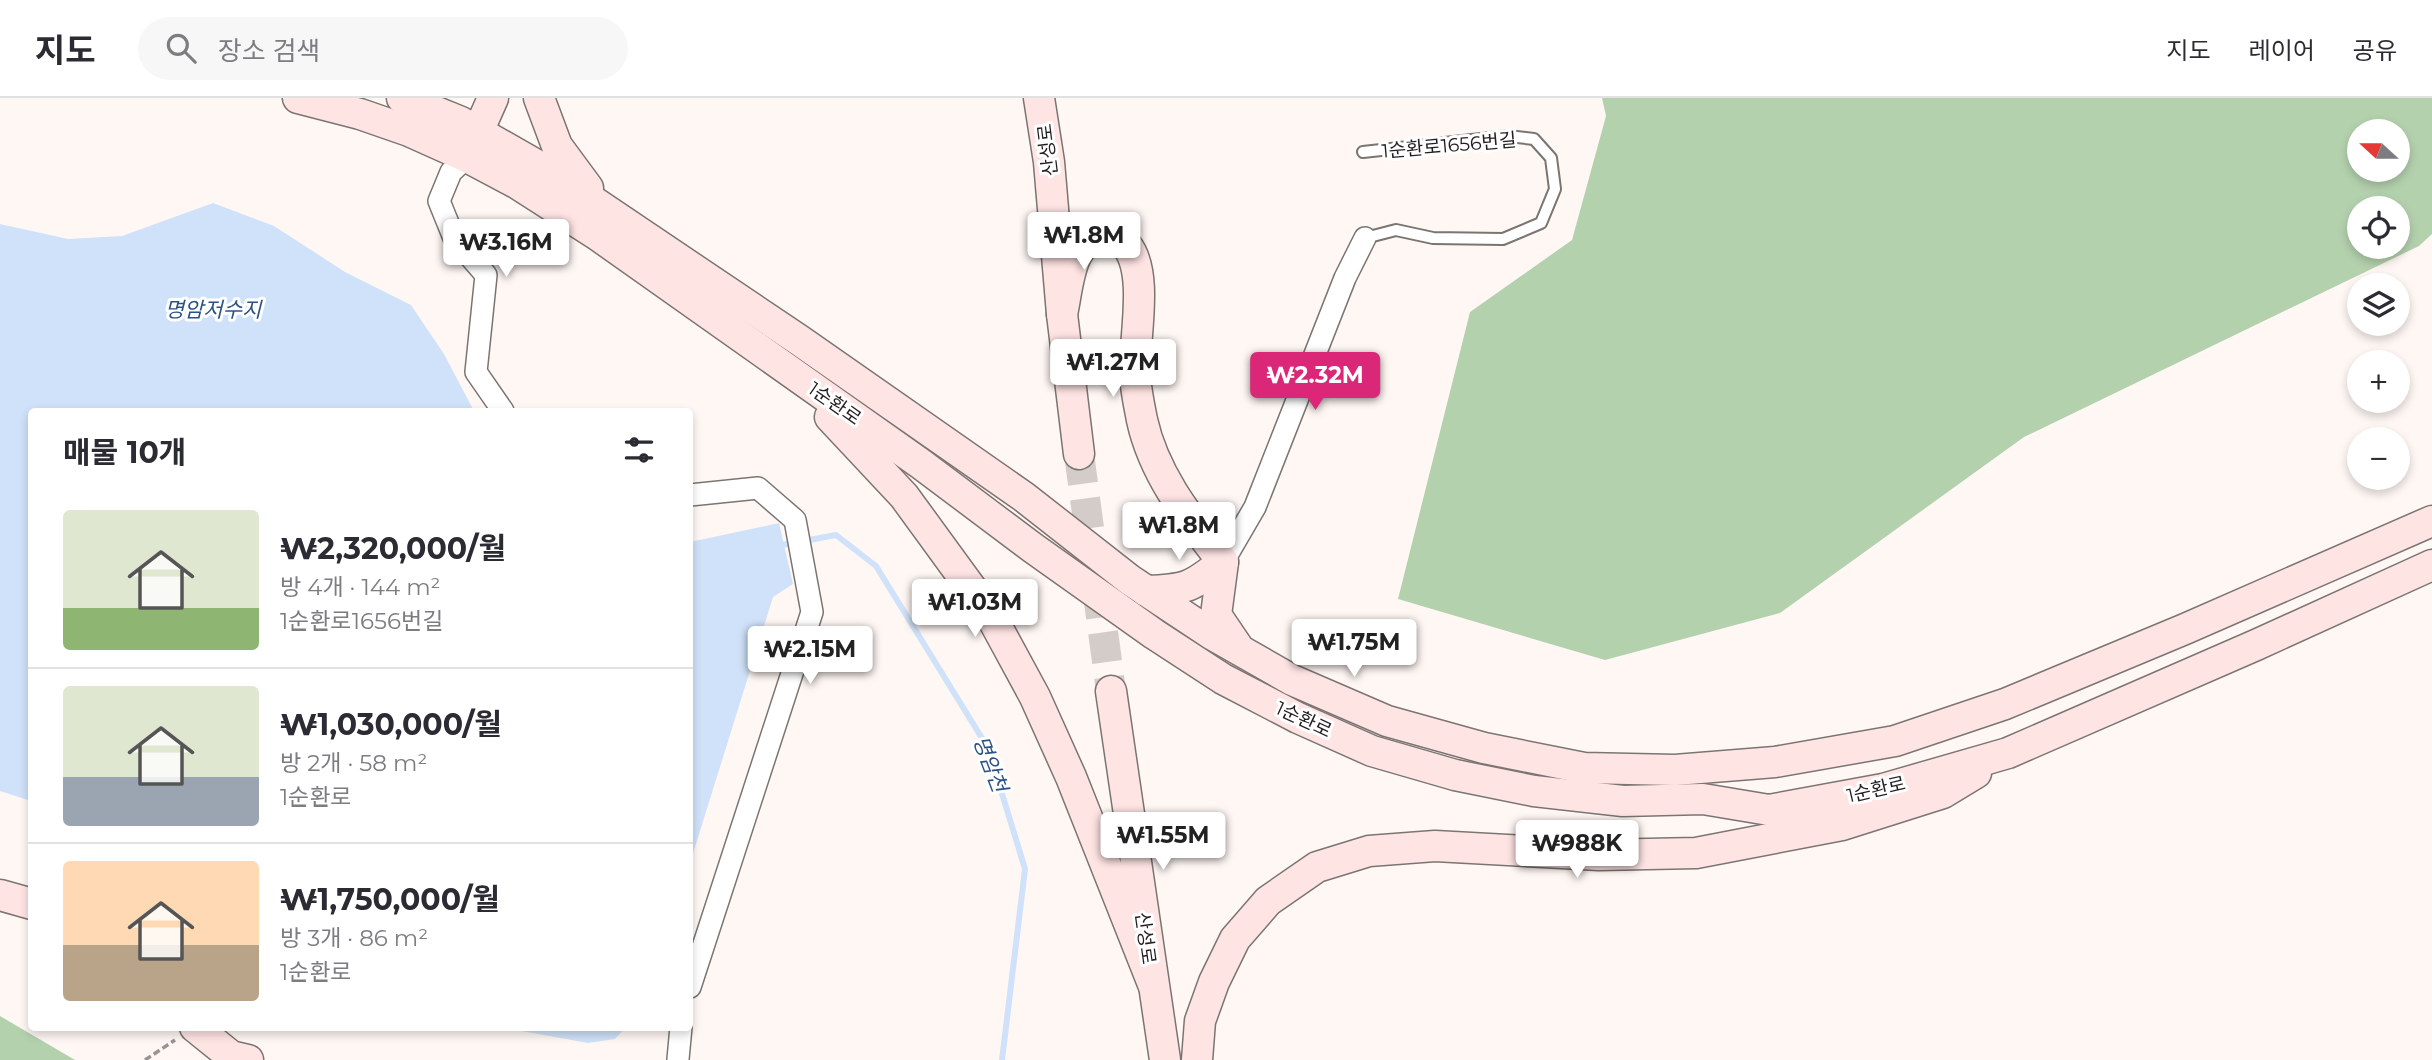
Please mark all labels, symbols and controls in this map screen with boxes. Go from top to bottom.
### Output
search box [138,17,628,80]
icon: search [162,29,200,67]
text: 지도 [35,30,96,70]
text: 장소 검색 [218,35,320,67]
text: 지도 [2166,36,2211,65]
text: 레이어 [2249,36,2315,65]
text: 공유 [2353,36,2397,65]
north arrow [2347,119,2410,182]
map controls [2347,119,2410,490]
street label: 산성로 [1033,123,1062,177]
street label: 1순환로1656번길 [1381,128,1517,163]
button: locate [2347,196,2410,259]
pin: ₩1.8M [1035,212,1133,272]
pin: ₩3.16M [449,220,563,279]
text: ₩1.8M [1043,221,1125,249]
text: ₩3.16M [459,228,553,256]
button: layers [2347,273,2410,336]
water label: 명암저수지 [165,297,263,322]
pin: ₩1.27M [1056,340,1170,399]
text: ₩1.27M [1066,348,1160,376]
button: + [2347,350,2410,413]
pin: ₩2.32M [1258,352,1372,412]
text: ₩2.32M [1266,361,1364,389]
street label: 1순환로 [804,377,866,430]
button: − [2347,427,2410,490]
icon: filters [620,431,658,469]
text: 매물 10개 [63,434,186,471]
pin: ₩1.8M [1130,503,1228,562]
text: ₩1.8M [1138,511,1220,539]
text: ₩2,320,000/월 [280,530,506,567]
icon: home [119,538,203,622]
text: 방 4개 · 144 m² [280,573,440,601]
pin: ₩1.03M [918,580,1032,639]
text: ₩1.03M [928,588,1022,616]
text: 1순환로1656번길 [280,607,443,635]
pin: ₩1.75M [1297,620,1411,679]
pin: ₩2.15M [753,626,867,686]
text: ₩1.75M [1308,628,1400,656]
text: ₩2.15M [764,635,856,663]
street label: 1순환로 [1272,696,1336,742]
text: ₩1,030,000/월 [280,706,502,743]
icon: home [119,714,203,798]
water label: 명암천 [968,732,1013,798]
text: 방 2개 · 58 m² [280,749,427,777]
street label: 1순환로 [1845,772,1908,807]
text: 1순환로 [280,783,352,811]
pin: ₩1.55M [1106,812,1220,872]
pin: ₩988K [1528,820,1626,880]
text: ₩1.55M [1117,821,1209,849]
text: ₩988K [1532,829,1622,857]
text: ₩1,750,000/월 [280,881,500,918]
icon: home [119,889,203,973]
street label: 산성로 [1130,910,1161,966]
text: 방 3개 · 86 m² [280,924,428,952]
text: 1순환로 [280,958,352,986]

